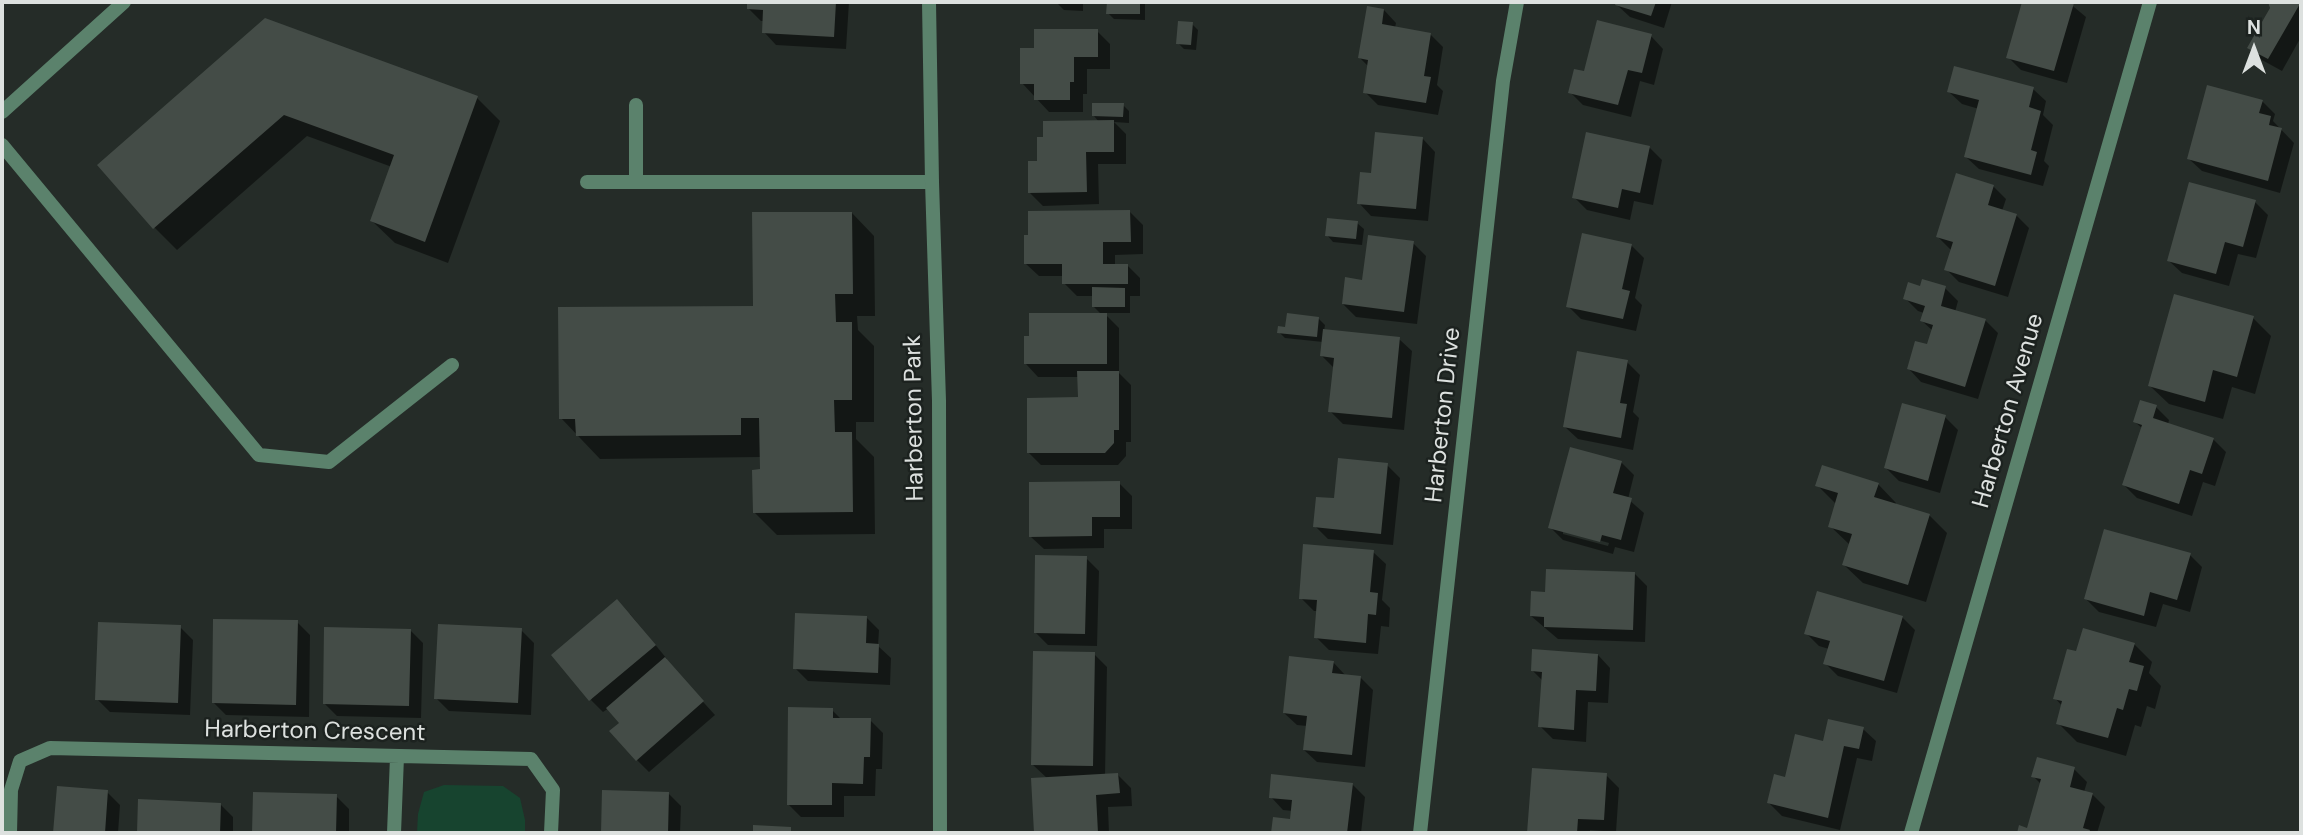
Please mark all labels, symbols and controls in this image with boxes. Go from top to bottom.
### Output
north arrow [2219,14,2289,84]
text: N [2247,15,2261,40]
street label: Harberton Avenue [1967,311,2051,511]
street label: Harberton Drive [1420,326,1468,504]
street label: Harberton Park [899,334,931,502]
street label: Harberton Crescent [204,716,426,748]

